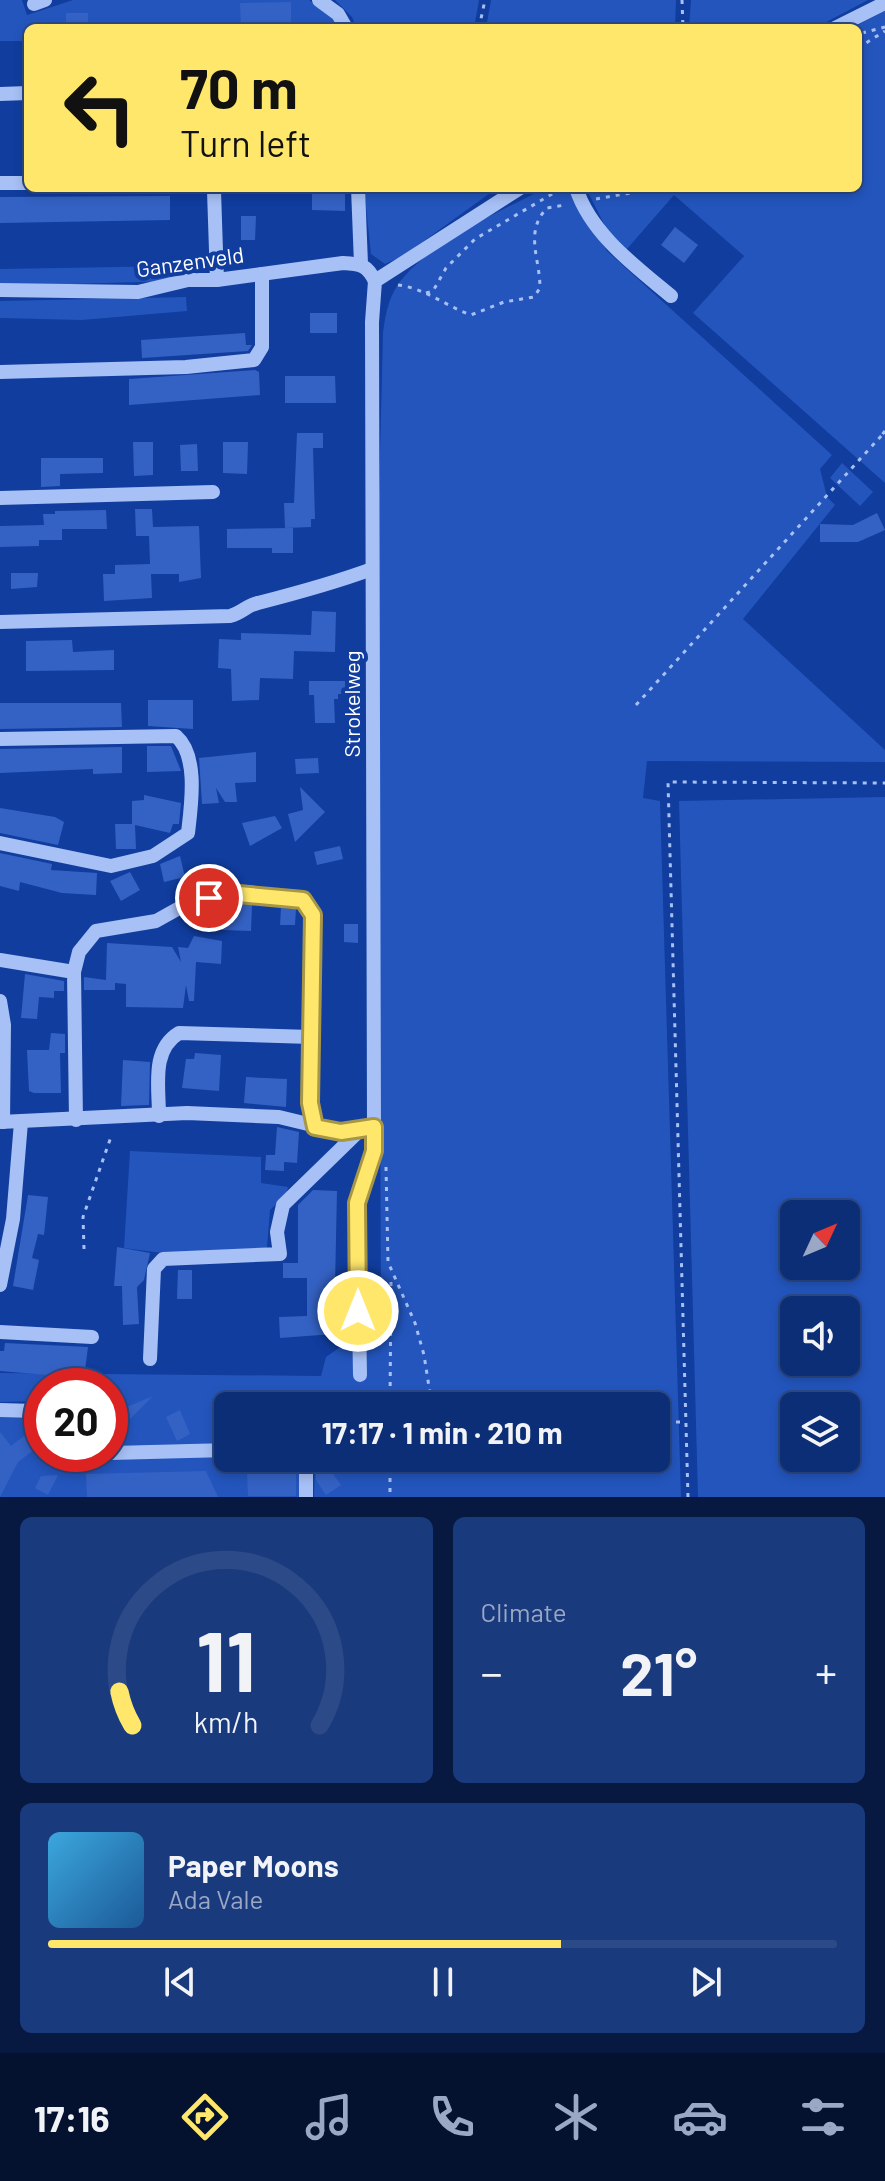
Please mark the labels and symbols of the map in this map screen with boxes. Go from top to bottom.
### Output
street label: Ganzenveld [134,241,246,281]
street label: Strokelweg [338,650,364,758]
pin [175,864,243,932]
north arrow [780,1200,860,1280]
position arrow [316,1269,400,1353]
speed limit sign: 20 [24,1368,128,1472]

